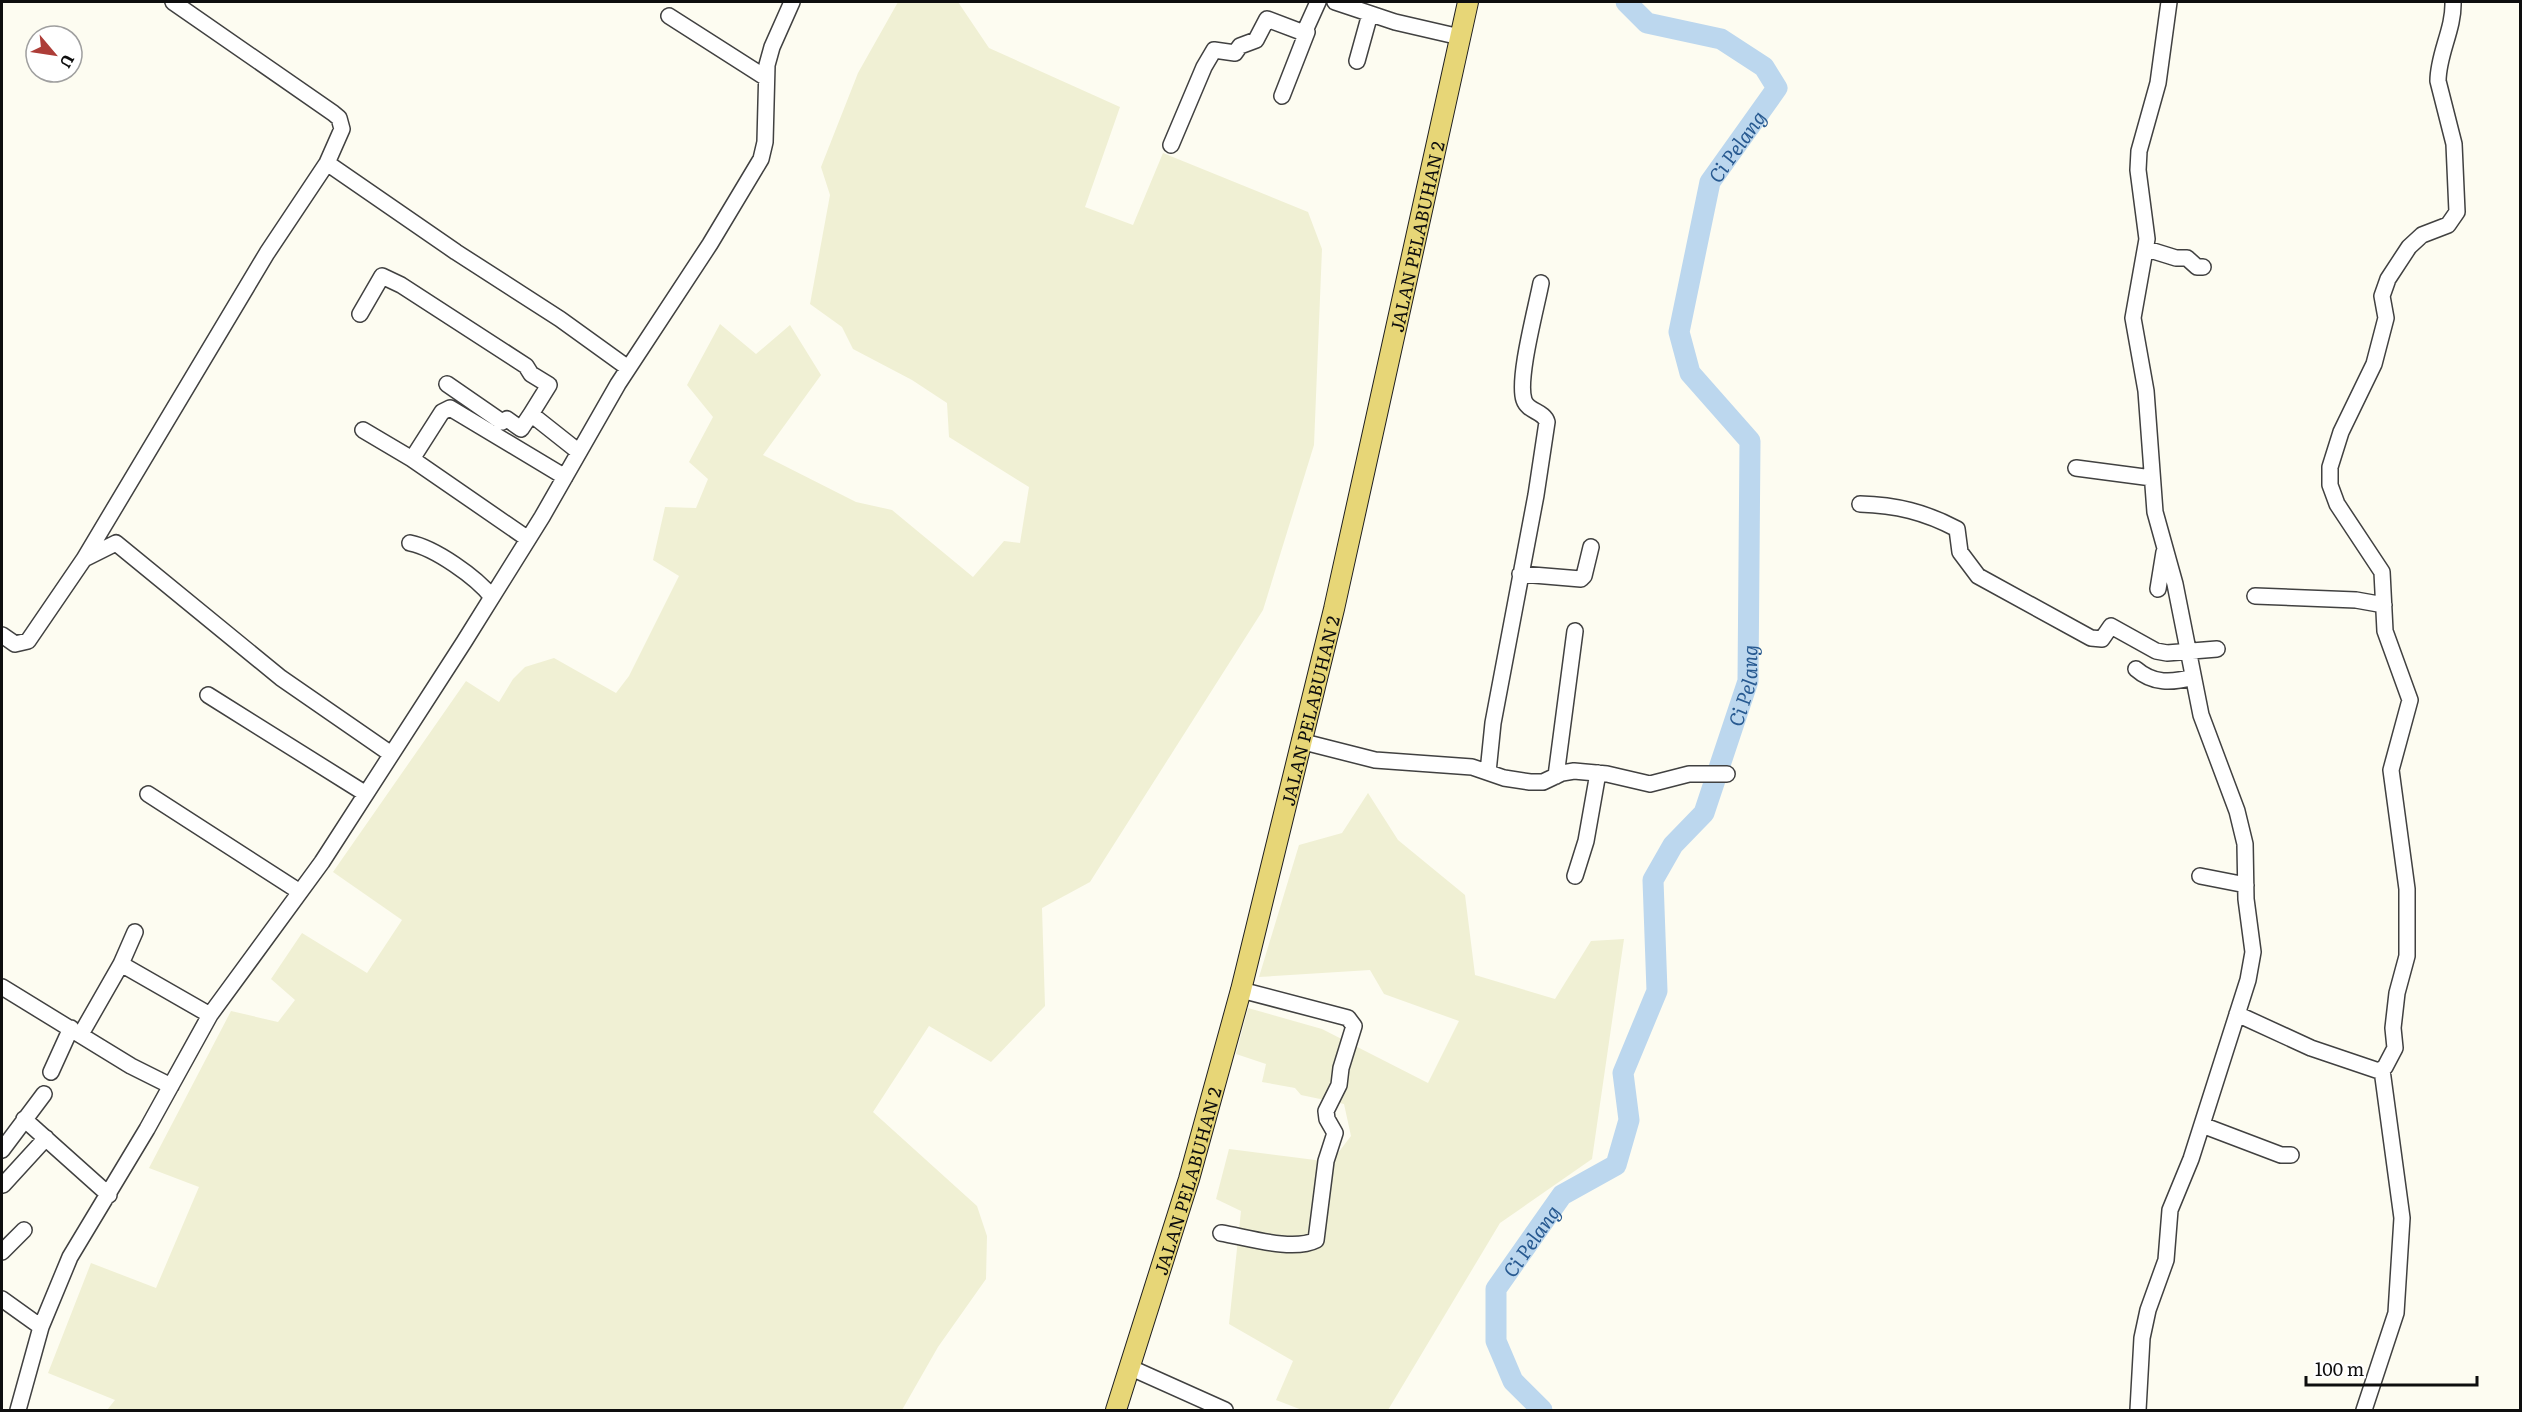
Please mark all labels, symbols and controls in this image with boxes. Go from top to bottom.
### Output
north arrow [24,24,84,84]
text: U [54,50,82,73]
water label: Ci Pelang [1700,103,1772,188]
street label: JALAN PELABUHAN 2 [1382,138,1450,334]
street label: JALAN PELABUHAN 2 [1273,613,1345,808]
water label: Ci Pelang [1719,645,1763,730]
street label: JALAN PELABUHAN 2 [1146,1084,1227,1278]
water label: Ci Pelang [1494,1198,1566,1283]
scale bar [2306,1349,2477,1387]
text: 100 m [2315,1355,2364,1382]

